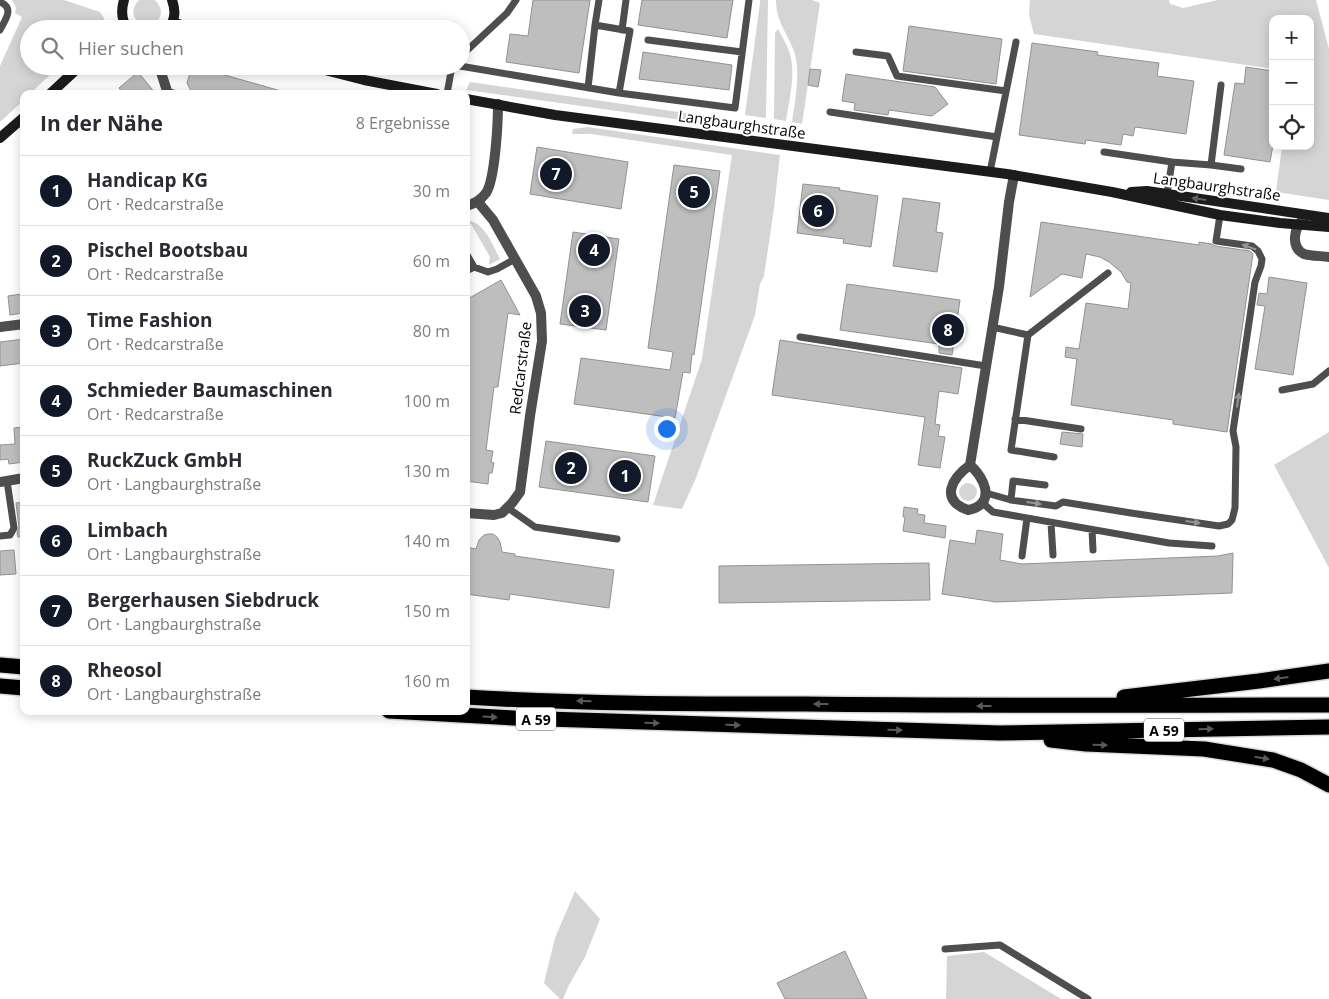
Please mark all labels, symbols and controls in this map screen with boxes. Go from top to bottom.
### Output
map controls [1269,15,1314,150]
button: + [1269,15,1314,60]
search box [20,20,470,75]
icon: search [38,34,66,62]
text: Hier suchen [78,35,184,61]
button: − [1269,60,1314,105]
street label: Langbaurghstraße [677,105,807,143]
button: locate [1269,105,1314,150]
text: In der Nähe [40,109,163,137]
text: 8 Ergebnisse [356,112,450,134]
pin: 7 [540,155,572,193]
text: Handicap KG [87,167,208,193]
street label: Langbaurghstraße [1152,167,1282,205]
pin: 5 [678,173,710,211]
text: 1 [51,180,61,202]
text: 30 m [413,180,450,202]
pin: 6 [802,192,834,230]
text: Ort · Redcarstraße [87,193,224,215]
one-way arrow [1191,195,1207,203]
pin: 4 [578,231,610,269]
text: Pischel Bootsbau [87,237,248,263]
one-way arrow [1241,243,1256,251]
text: 2 [51,250,61,272]
text: 60 m [413,250,450,272]
text: Ort · Redcarstraße [87,263,224,285]
pin: 3 [569,292,601,330]
text: Time Fashion [87,307,213,333]
pin: 8 [932,311,964,349]
text: 3 [51,320,61,342]
text: 80 m [413,320,450,342]
street label: Redcarstraße [504,321,536,415]
text: Ort · Redcarstraße [87,333,224,355]
text: Schmieder Baumaschinen [87,377,333,403]
text: 4 [51,390,61,412]
text: 100 m [404,390,450,412]
one-way arrow [1234,391,1242,407]
text: Ort · Redcarstraße [87,403,224,425]
your location [654,416,680,442]
text: RuckZuck GmbH [87,447,243,473]
pin: 2 [555,449,587,487]
pin: 1 [609,457,641,495]
text: 5 [51,460,61,482]
text: 130 m [404,460,450,482]
text: Ort · Langbaurghstraße [87,473,261,495]
one-way arrow [1026,500,1042,508]
text: Limbach [87,517,168,543]
one-way arrow [1185,519,1201,527]
text: 6 [51,530,61,552]
text: 140 m [404,530,450,552]
text: Ort · Langbaurghstraße [87,543,261,565]
text: Bergerhausen Siebdruck [87,587,319,613]
text: 7 [51,600,61,622]
text: 150 m [404,600,450,622]
text: Ort · Langbaurghstraße [87,613,261,635]
text: Rheosol [87,657,162,683]
text: 8 [51,670,61,692]
text: 160 m [404,670,450,692]
one-way arrow [1272,674,1288,682]
text: Ort · Langbaurghstraße [87,683,261,705]
one-way arrow [576,697,592,705]
one-way arrow [813,700,829,708]
one-way arrow [976,702,992,710]
road number: A 59 [516,708,556,731]
one-way arrow [482,714,498,722]
road number: A 59 [1144,718,1184,742]
one-way arrow [645,719,661,727]
one-way arrow [725,721,741,729]
one-way arrow [1198,725,1214,733]
one-way arrow [887,726,903,734]
one-way arrow [1092,741,1108,749]
one-way arrow [1254,754,1270,762]

